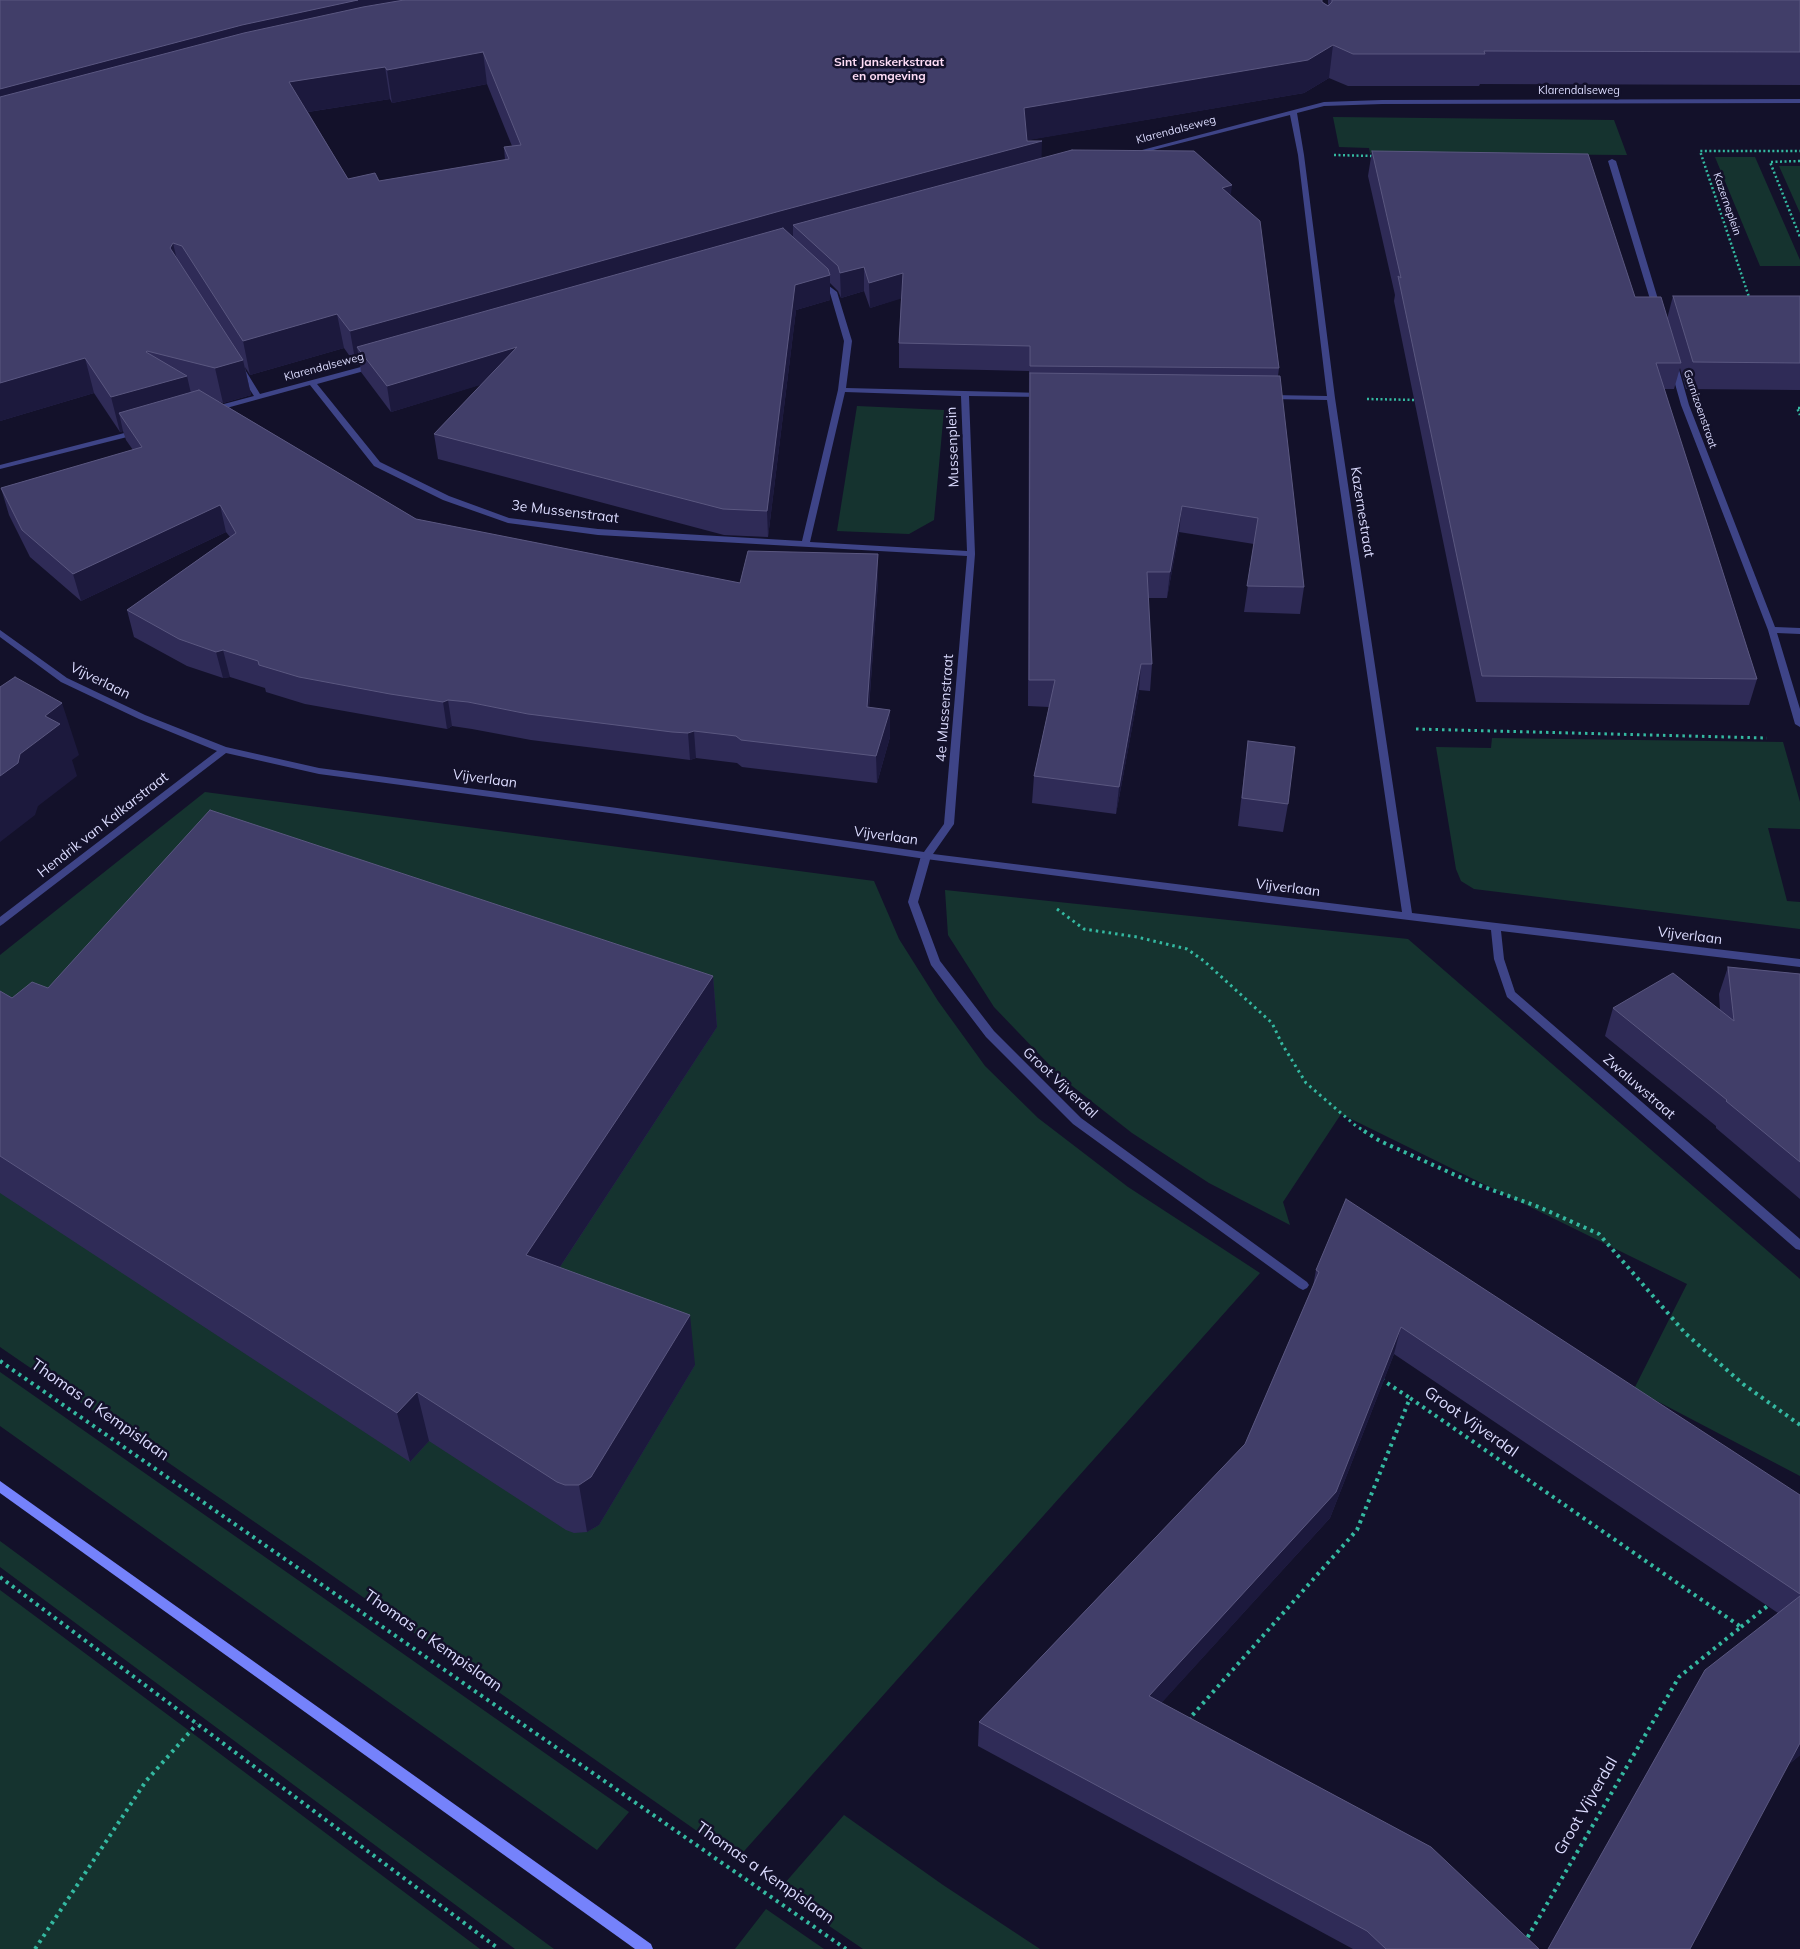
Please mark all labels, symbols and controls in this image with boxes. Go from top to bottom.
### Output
district label: Sint Janskerkstraat en omgeving [834,55,944,83]
street label: Klarendalseweg [1538,84,1620,98]
street label: Klarendalseweg [1135,113,1217,147]
street label: Kazerneplein [1710,171,1744,237]
street label: Klarendalseweg [283,350,365,384]
street label: Garnizoenstraat [1680,368,1720,450]
street label: Mussenplein [943,406,963,488]
street label: Kazernestraat [1347,466,1377,558]
street label: 3e Mussenstraat [510,497,620,527]
street label: 4e Mussenstraat [933,654,957,762]
street label: Vijverlaan [67,659,133,703]
street label: Vijverlaan [452,766,518,792]
street label: Hendrik van Kalkarstraat [34,769,172,881]
street label: Vijverlaan [853,823,919,849]
street label: Vijverlaan [1255,876,1321,900]
street label: Vijverlaan [1657,924,1723,948]
street label: Groot Vijverdal [1019,1044,1101,1122]
street label: Zwaluwstraat [1599,1051,1679,1123]
street label: Thomas a Kempislaan [27,1355,173,1465]
street label: Groot Vijverdal [1420,1383,1522,1461]
street label: Thomas a Kempislaan [360,1586,506,1696]
street label: Groot Vijverdal [1550,1754,1622,1858]
street label: Thomas a Kempislaan [692,1818,838,1928]

